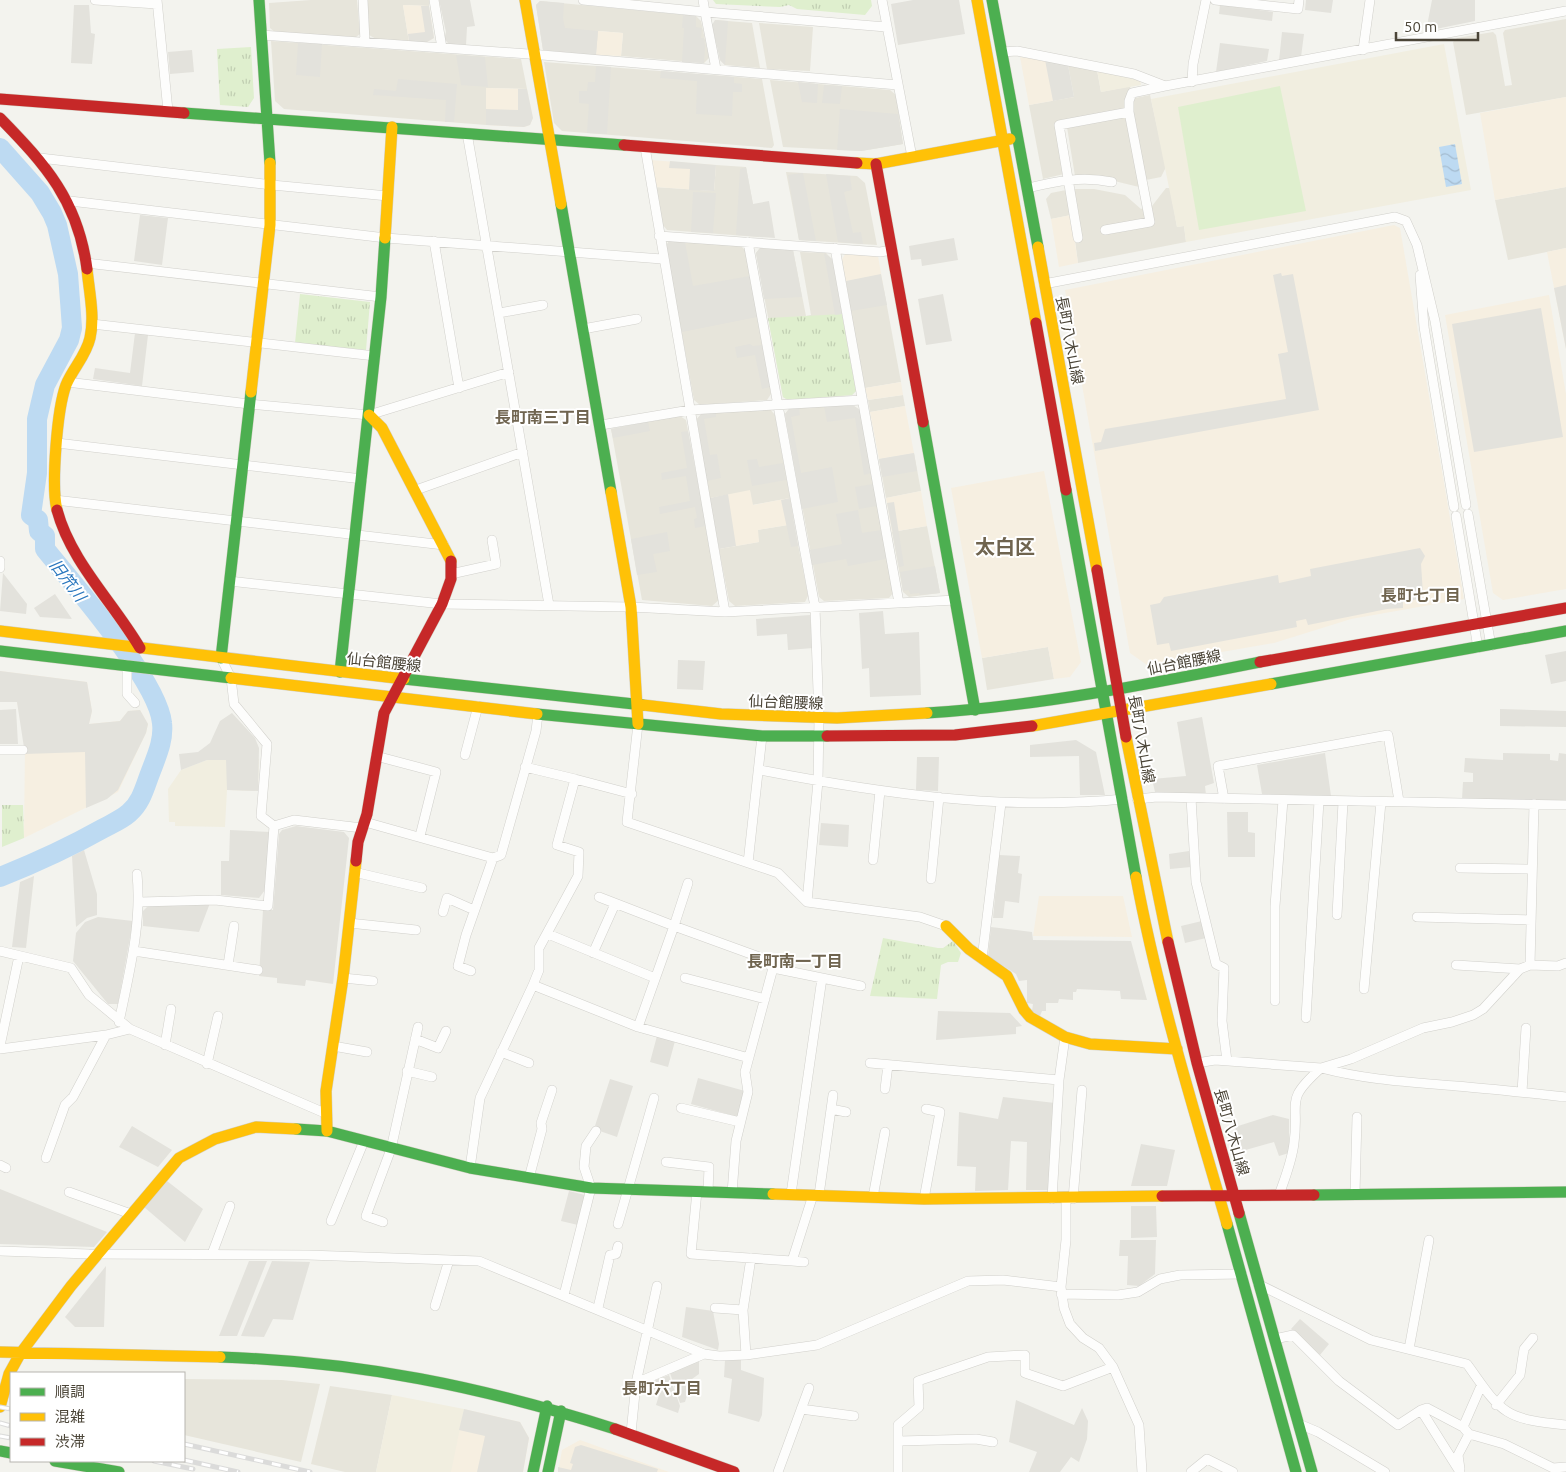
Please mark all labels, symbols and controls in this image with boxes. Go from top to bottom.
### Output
scale bar [1396,10,1478,42]
text: 50 m [1404,18,1437,35]
street label: 長町八木山線 [1053,294,1087,386]
district label: 長町南三丁目 [495,408,591,426]
district label: 太白区 [975,535,1035,558]
water label: 旧笊川 [46,555,91,606]
district label: 長町七丁目 [1381,586,1461,604]
street label: 仙台館腰線 [1146,646,1222,678]
street label: 仙台館腰線 [346,650,422,674]
street label: 仙台館腰線 [748,692,824,712]
street label: 長町八木山線 [1126,693,1158,785]
district label: 長町南一丁目 [747,952,843,970]
street label: 長町八木山線 [1211,1086,1253,1178]
legend [10,1372,185,1462]
district label: 長町六丁目 [622,1379,702,1397]
text: 順調 [55,1383,85,1400]
text: 混雑 [55,1408,85,1425]
text: 渋滞 [55,1433,85,1450]

